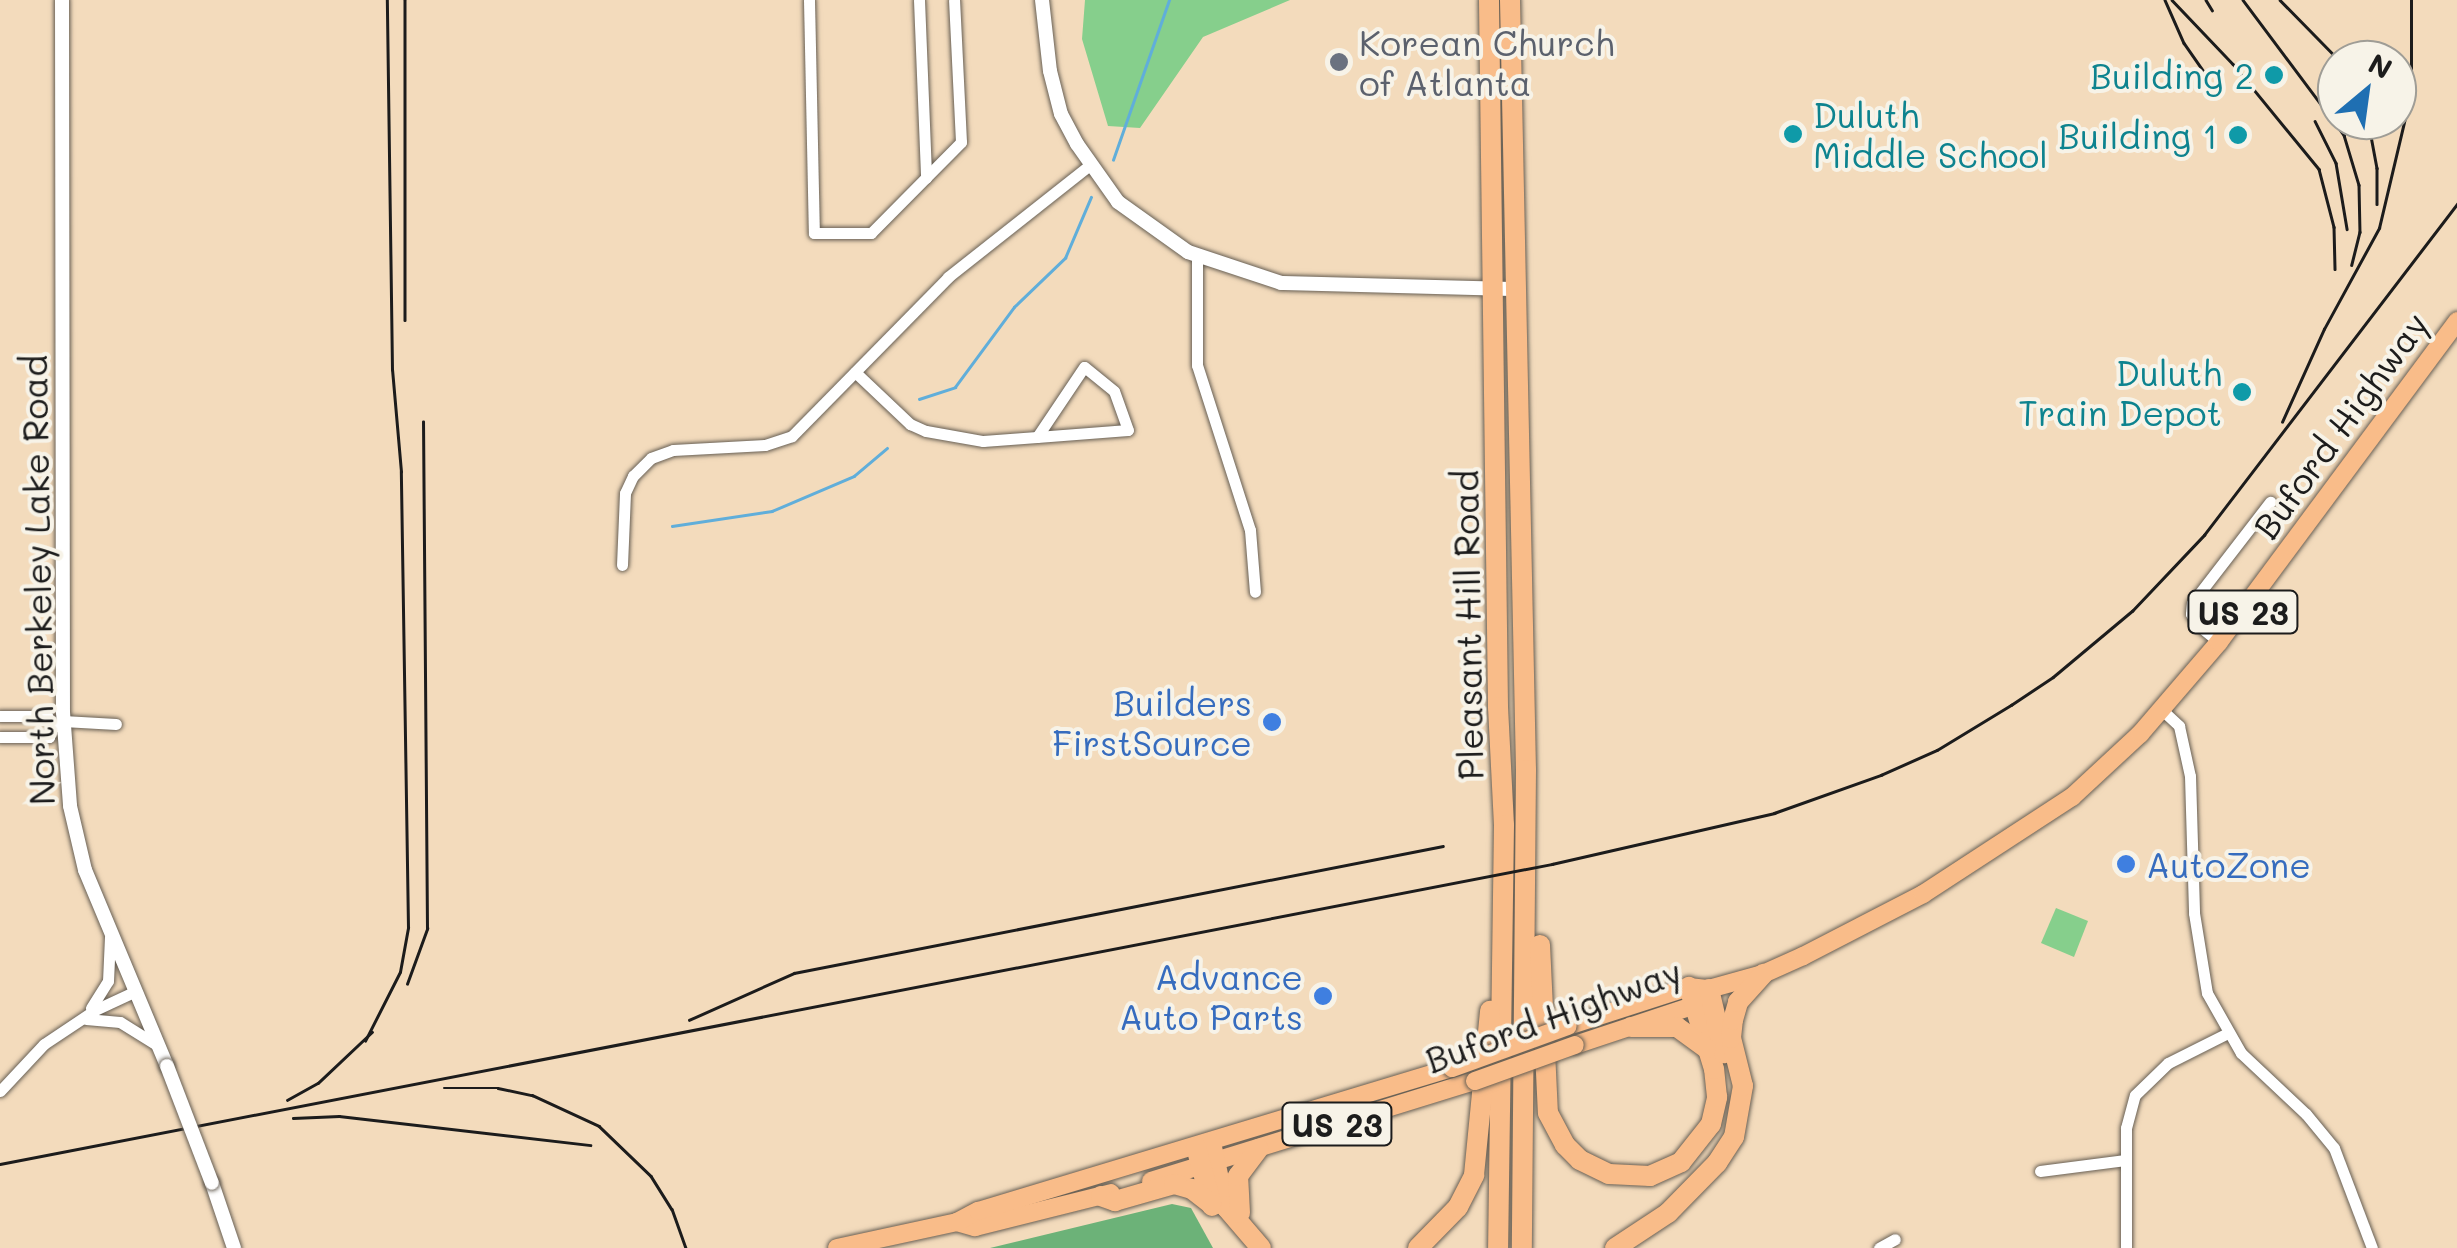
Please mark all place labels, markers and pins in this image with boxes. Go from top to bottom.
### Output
place label: Korean Church of Atlanta [1359,21,1614,103]
marker: Korean Church of Atlanta [1328,51,1350,73]
place label: Building 2 [2090,54,2254,96]
marker: Building 2 [2263,64,2285,86]
place label: Duluth Middle School [1813,93,2048,175]
place label: Building 1 [2058,114,2218,156]
marker: Duluth Middle School [1782,123,1804,145]
marker: Building 1 [2227,124,2249,146]
place label: Duluth Train Depot [2018,351,2222,433]
marker: Duluth Train Depot [2231,381,2253,403]
place label: Builders FirstSource [1052,681,1252,763]
marker: Builders FirstSource [1261,711,1283,733]
place label: AutoZone [2146,843,2311,885]
marker: AutoZone [2115,853,2137,875]
place label: Advance Auto Parts [1119,955,1303,1037]
marker: Advance Auto Parts [1312,985,1334,1007]

